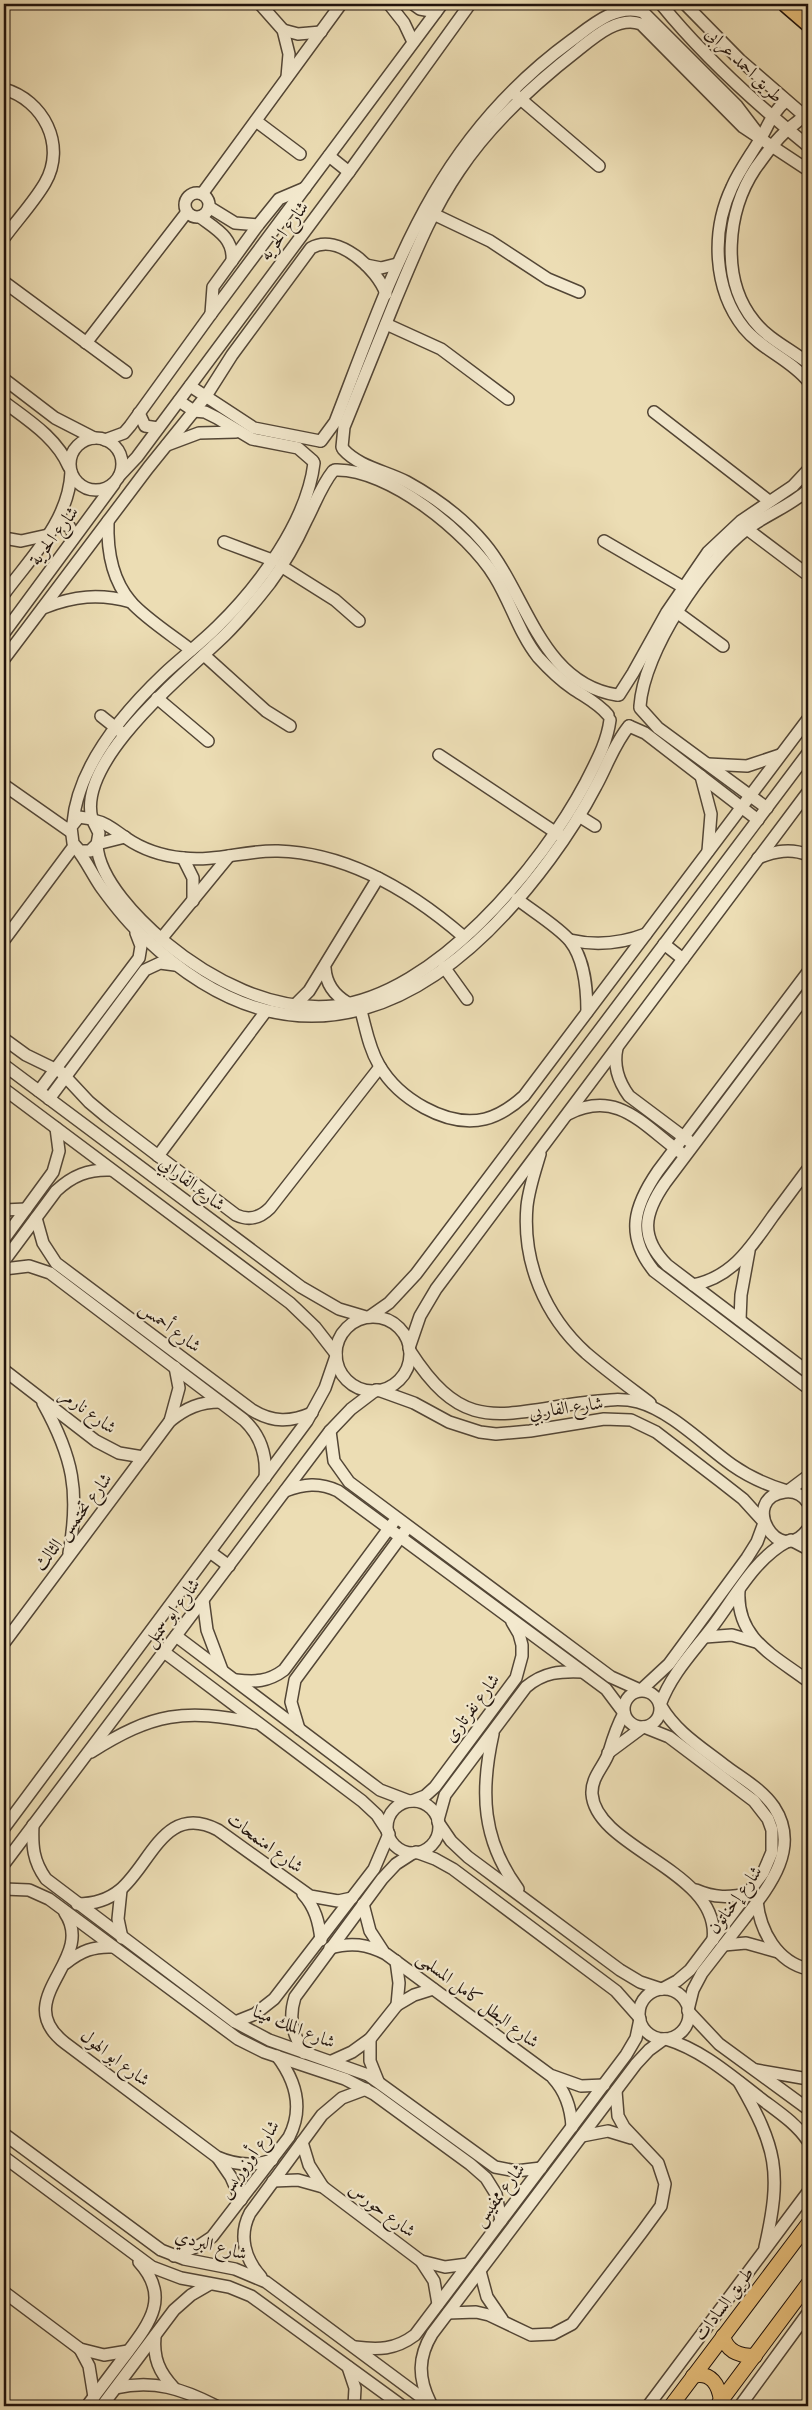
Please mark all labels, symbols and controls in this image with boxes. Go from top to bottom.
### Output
street label: طريق احمد عرابى [699,22,788,109]
street label: شارع الحريه [254,197,316,267]
street label: شارع الحرية [24,502,86,572]
street label: شارع الفارابي [152,1152,230,1219]
street label: شارع أحمس [133,1295,207,1360]
street label: شارع نارمر [53,1383,121,1442]
street label: شارع الفاربي [527,1391,605,1428]
street label: شارع تحتمس الثالث [29,1468,120,1577]
street label: شارع ابو سمبل [139,1574,208,1654]
street label: شارع نفرتارى [439,1669,508,1749]
street label: شارع امنمحات [220,1808,308,1881]
street label: شارع إخناتون [702,1861,770,1941]
street label: شارع البطل كامل المسلمى [410,1946,544,2056]
street label: شارع الملك مينا [248,2000,339,2057]
street label: شارع ابو الهول [74,2024,154,2094]
street label: شارع أوزوريس [211,2114,287,2204]
street label: شارع ممفيس [468,2159,533,2233]
street label: شارع حورس [342,2177,420,2245]
street label: شارع البردي [172,2224,250,2269]
street label: طريق السادات [689,2262,759,2346]

